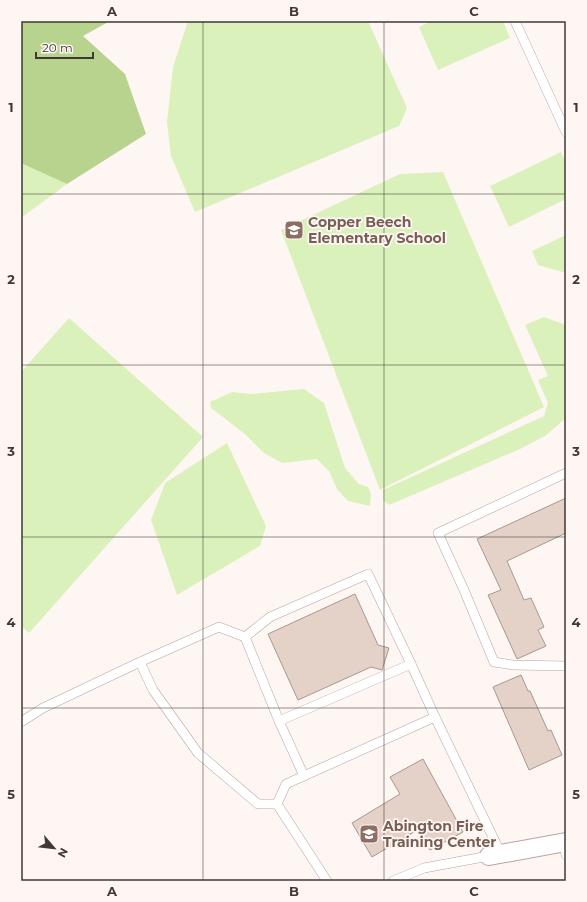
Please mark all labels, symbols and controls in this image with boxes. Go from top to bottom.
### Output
text: A [106,3,118,19]
text: B [289,3,299,19]
text: C [469,3,479,19]
scale bar [36,34,93,60]
text: 20 m [42,40,73,55]
text: 1 [8,99,14,115]
text: 1 [573,99,579,115]
place label: Copper Beech Elementary School [308,213,446,247]
school or university icon: Copper Beech Elementary School [283,219,305,241]
text: 2 [7,271,15,287]
text: 2 [572,271,580,287]
text: 3 [6,443,15,459]
text: 3 [571,443,580,459]
text: 4 [7,614,16,630]
text: 4 [572,614,581,630]
text: 5 [7,786,15,802]
text: 5 [572,786,580,802]
place label: Abington Fire Training Center [382,817,496,851]
school or university icon: Abington Fire Training Center [358,823,380,845]
north arrow [34,828,74,868]
text: N [55,845,71,860]
text: A [106,883,118,899]
text: B [289,883,299,899]
text: C [469,883,479,899]

